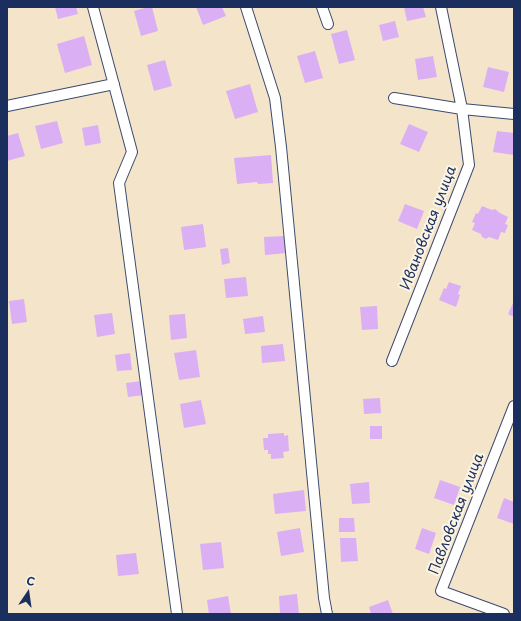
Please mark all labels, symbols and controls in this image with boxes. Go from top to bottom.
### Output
street label: Ивановская улица [398,164,460,292]
street label: Павловская улица [426,451,488,577]
text: С [25,572,37,590]
north arrow [8,573,48,613]

